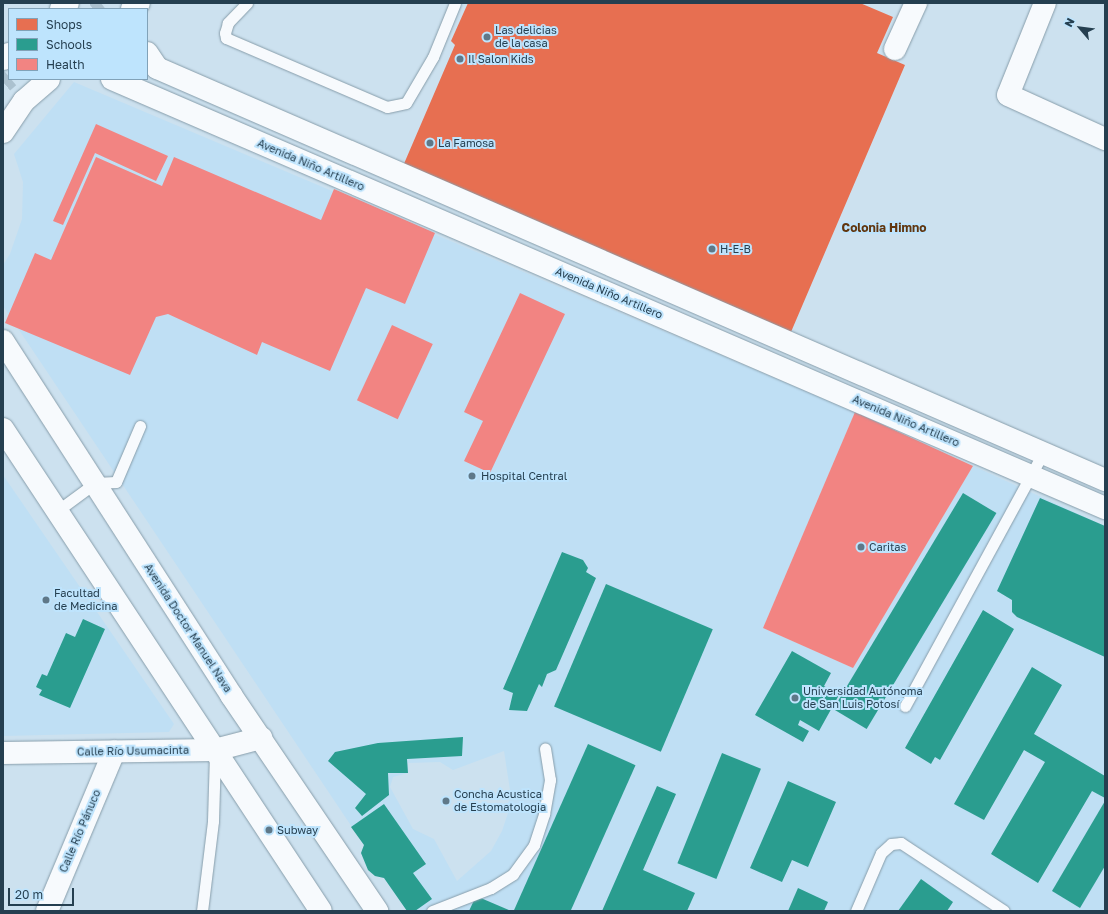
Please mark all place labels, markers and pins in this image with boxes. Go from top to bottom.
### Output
place label: Las delicias de la casa [495,24,557,50]
marker: Las delicias de la casa [482,32,492,42]
place label: Il Salon Kids [468,52,534,66]
marker: Il Salon Kids [455,54,465,64]
place label: La Famosa [438,136,494,150]
marker: La Famosa [425,138,435,148]
place label: H-E-B [720,242,751,256]
marker: H-E-B [707,244,717,254]
place label: Hospital Central [481,469,567,483]
marker: Hospital Central [466,470,478,482]
place label: Caritas [869,540,906,554]
marker: Caritas [856,542,866,552]
place label: Facultad de Medicina [54,587,117,613]
marker: Facultad de Medicina [41,595,51,605]
place label: Universidad Autónoma de San Luis Potosí [803,685,923,711]
marker: Universidad Autónoma de San Luis Potosí [790,693,800,703]
place label: Concha Acustica de Estomatologia [454,788,546,814]
marker: Concha Acustica de Estomatologia [441,796,451,806]
place label: Subway [277,823,318,837]
marker: Subway [264,825,274,835]

